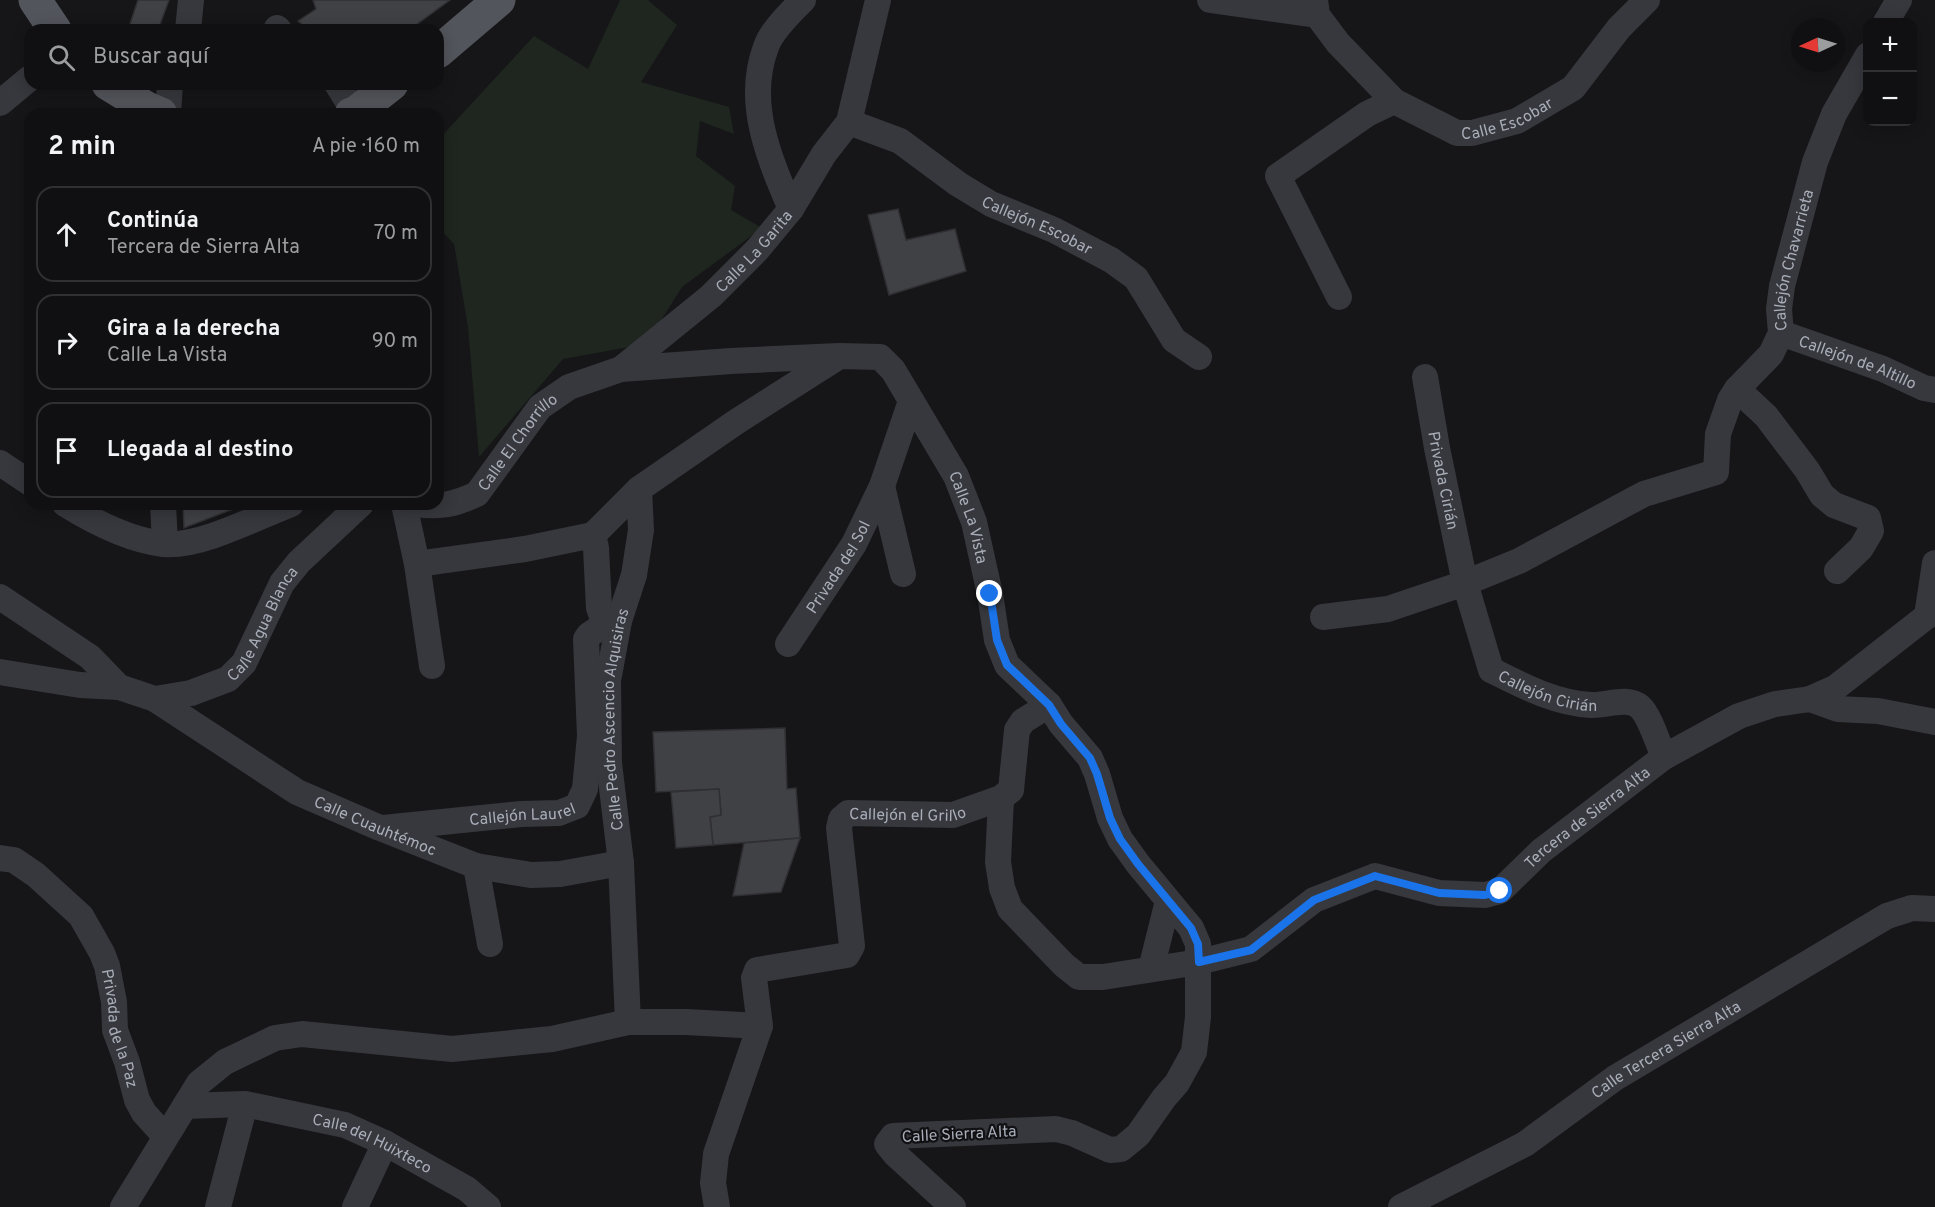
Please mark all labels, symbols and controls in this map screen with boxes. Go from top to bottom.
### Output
north arrow [1791,18,1845,72]
map controls [1863,18,1917,126]
button: + [1863,18,1917,72]
search box [24,24,444,90]
icon: search [45,41,78,74]
text: Buscar aquí [93,44,209,71]
button: − [1863,72,1917,126]
street label: Calle Escobar [1461,94,1557,145]
text: 2 min [48,131,116,164]
text: A pie · 160 m [312,134,420,160]
street label: Callejón Chavarrieta [1771,187,1819,332]
street label: Callejón Escobar [977,193,1095,260]
street label: Calle La Garita [712,207,798,298]
text: Continúa [107,208,199,235]
icon: ahead [50,218,83,251]
text: 70 m [374,221,418,247]
text: Tercera de Sierra Alta [107,235,300,261]
text: Gira a la derecha [107,316,280,343]
icon: right [50,326,83,359]
text: 90 m [372,329,418,355]
street label: Callejón de Altillo [1796,332,1919,395]
text: Calle La Vista [107,343,227,369]
street label: Calle El Chorrillo [474,390,562,496]
street label: Privada Cirián [1422,430,1462,532]
icon: arrive [50,434,83,467]
text: Llegada al destino [107,437,293,464]
street label: Calle La Vista [943,469,991,566]
street label: Privada del Sol [803,518,876,618]
street label: Calle Agua Blanca [223,563,303,686]
route end [976,580,1002,606]
street label: Calle Pedro Ascencio Alquisiras [600,606,635,832]
street label: Callejón Cirián [1494,667,1597,717]
street label: Tercera de Sierra Alta [1521,763,1655,874]
street label: Calle Cuauhtémoc [310,793,439,861]
street label: Callejón Laurel [468,800,579,831]
street label: Callejón el Grillo [849,803,969,827]
route start [1486,877,1512,903]
street label: Privada de la Paz [96,967,141,1090]
street label: Calle Tercera Sierra Alta [1588,997,1745,1104]
street label: Calle del Huixteco [310,1110,435,1179]
street label: Calle Sierra Alta [901,1122,1017,1148]

